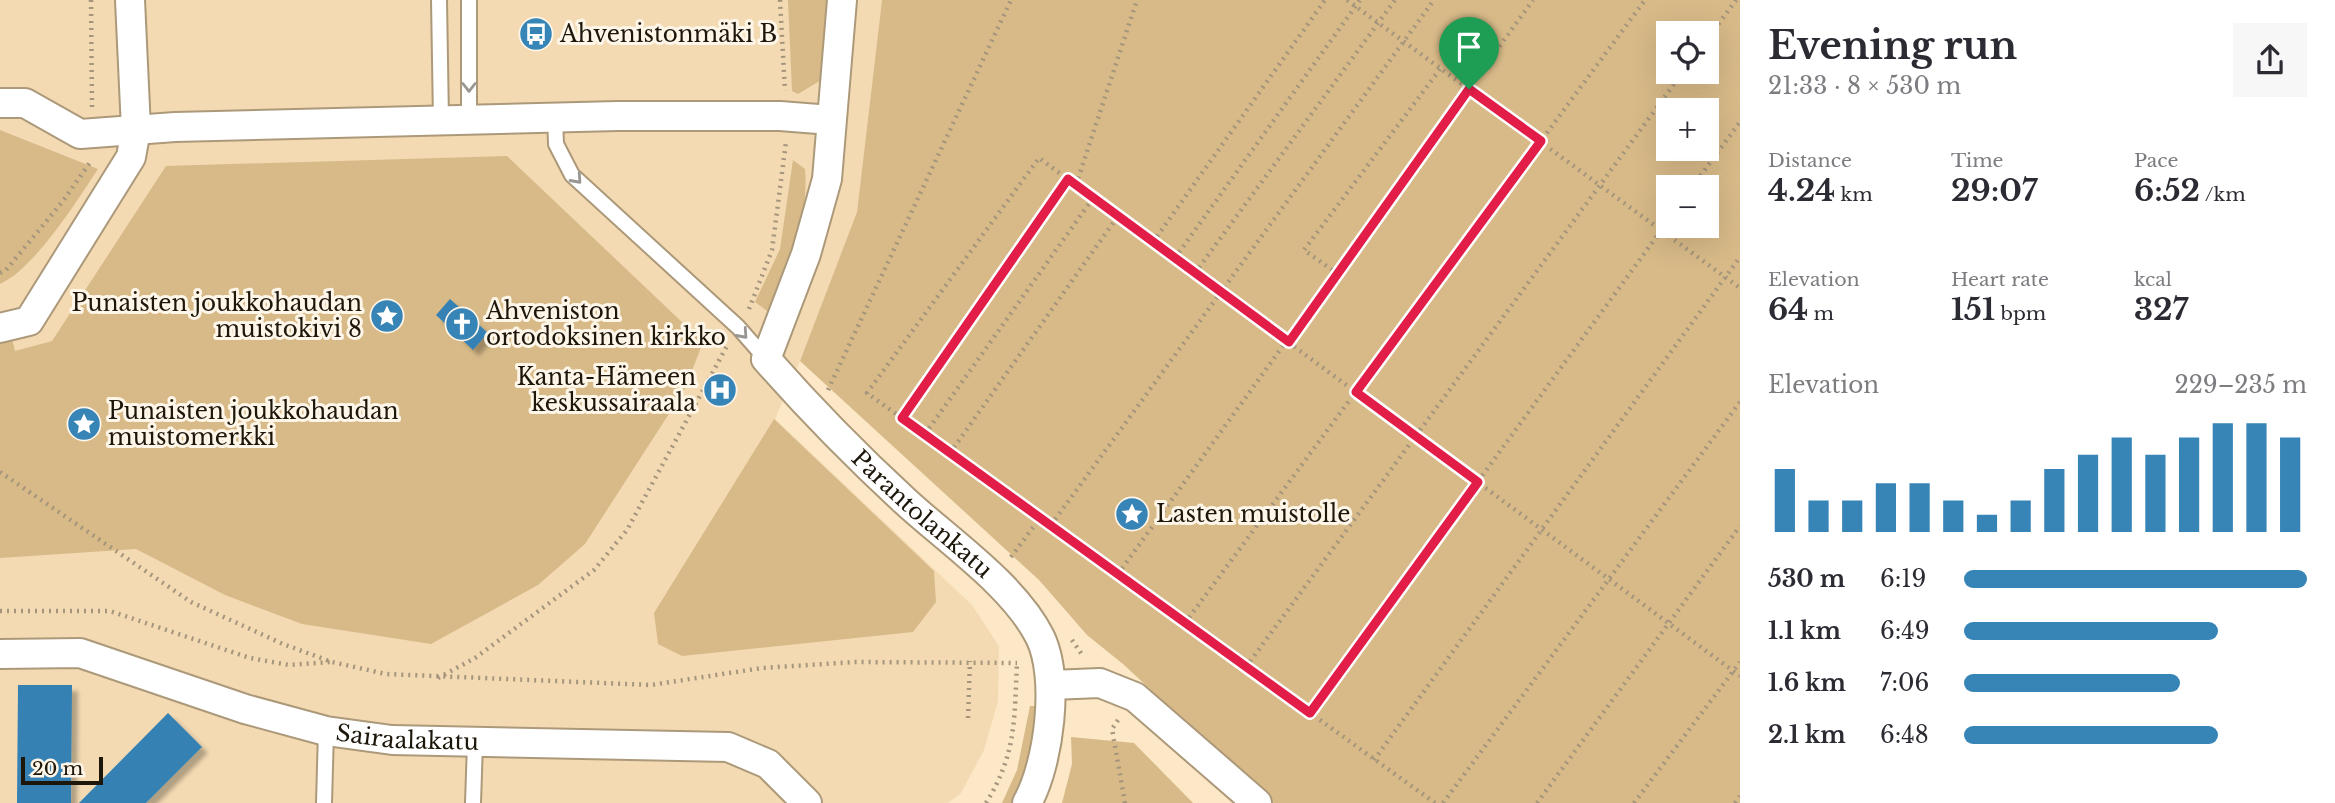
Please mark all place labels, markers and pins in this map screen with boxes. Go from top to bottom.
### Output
bus stop icon: Ahvenistonmäki B [517,15,555,53]
pin [1439,17,1499,89]
place label: Ahvenistonmäki B [559,20,777,48]
place label: Punaisten joukkohaudan muistokivi 8 [72,289,362,343]
place icon: Punaisten joukkohaudan muistokivi 8 [368,297,406,335]
place label: Ahveniston ortodoksinen kirkko [485,297,726,351]
church icon: Ahveniston ortodoksinen kirkko [443,305,481,343]
place label: Kanta-Hämeen keskussairaala [517,363,696,417]
hospital icon: Kanta-Hämeen keskussairaala [701,371,739,409]
place label: Punaisten joukkohaudan muistomerkki [108,397,399,451]
place icon: Punaisten joukkohaudan muistomerkki [65,405,103,443]
place icon: Lasten muistolle [1113,495,1151,533]
place label: Lasten muistolle [1156,500,1350,528]

